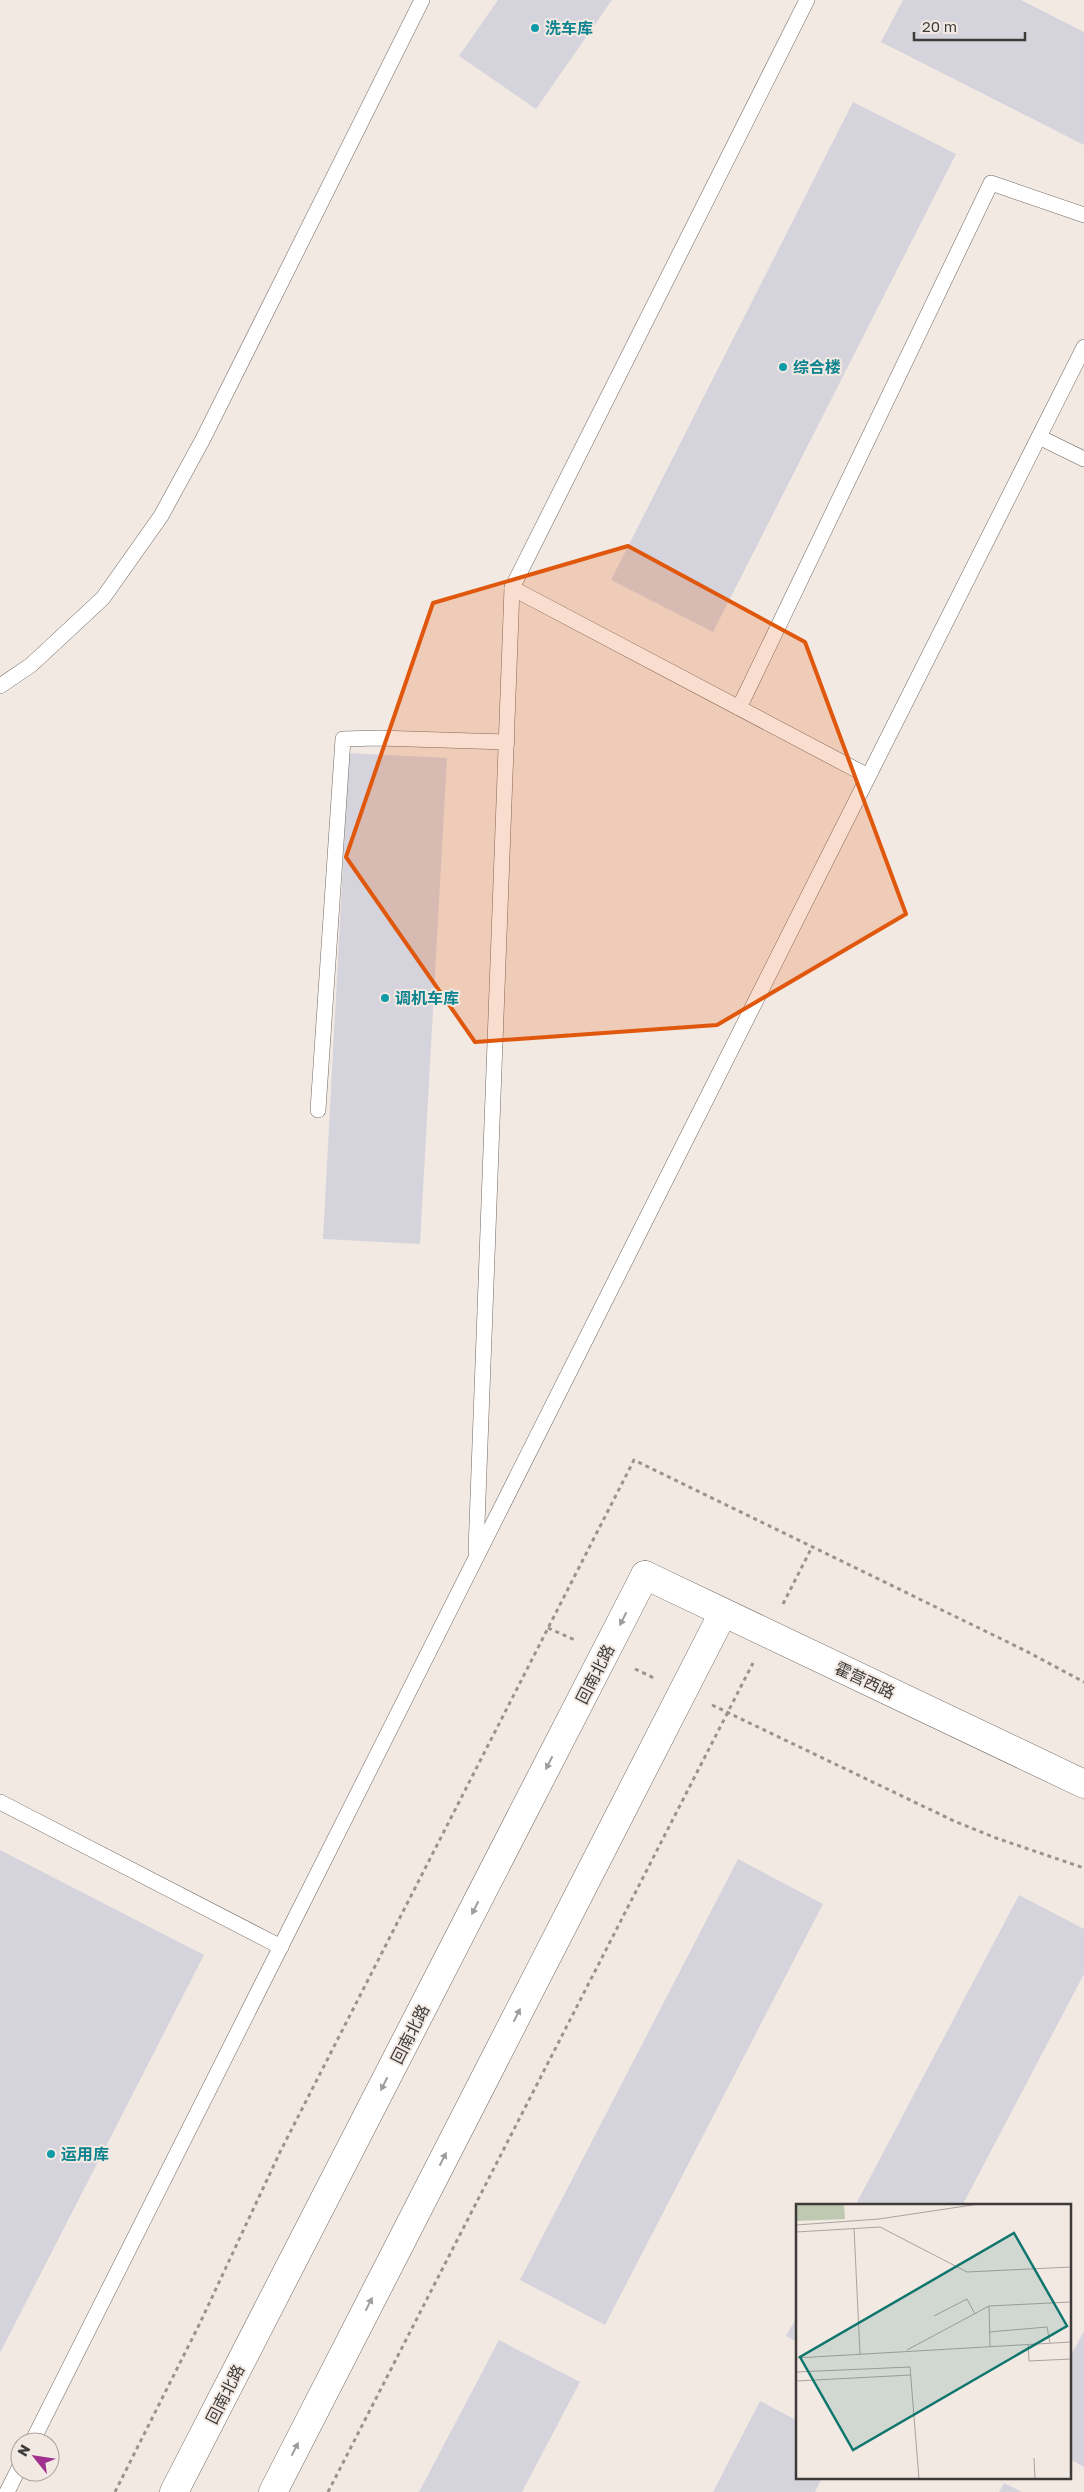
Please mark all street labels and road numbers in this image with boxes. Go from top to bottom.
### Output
street label: 回南北路 [572,1641,618,1707]
street label: 霍营西路 [832,1657,898,1703]
street label: 回南北路 [387,2001,433,2067]
street label: 回南北路 [202,2361,248,2427]

